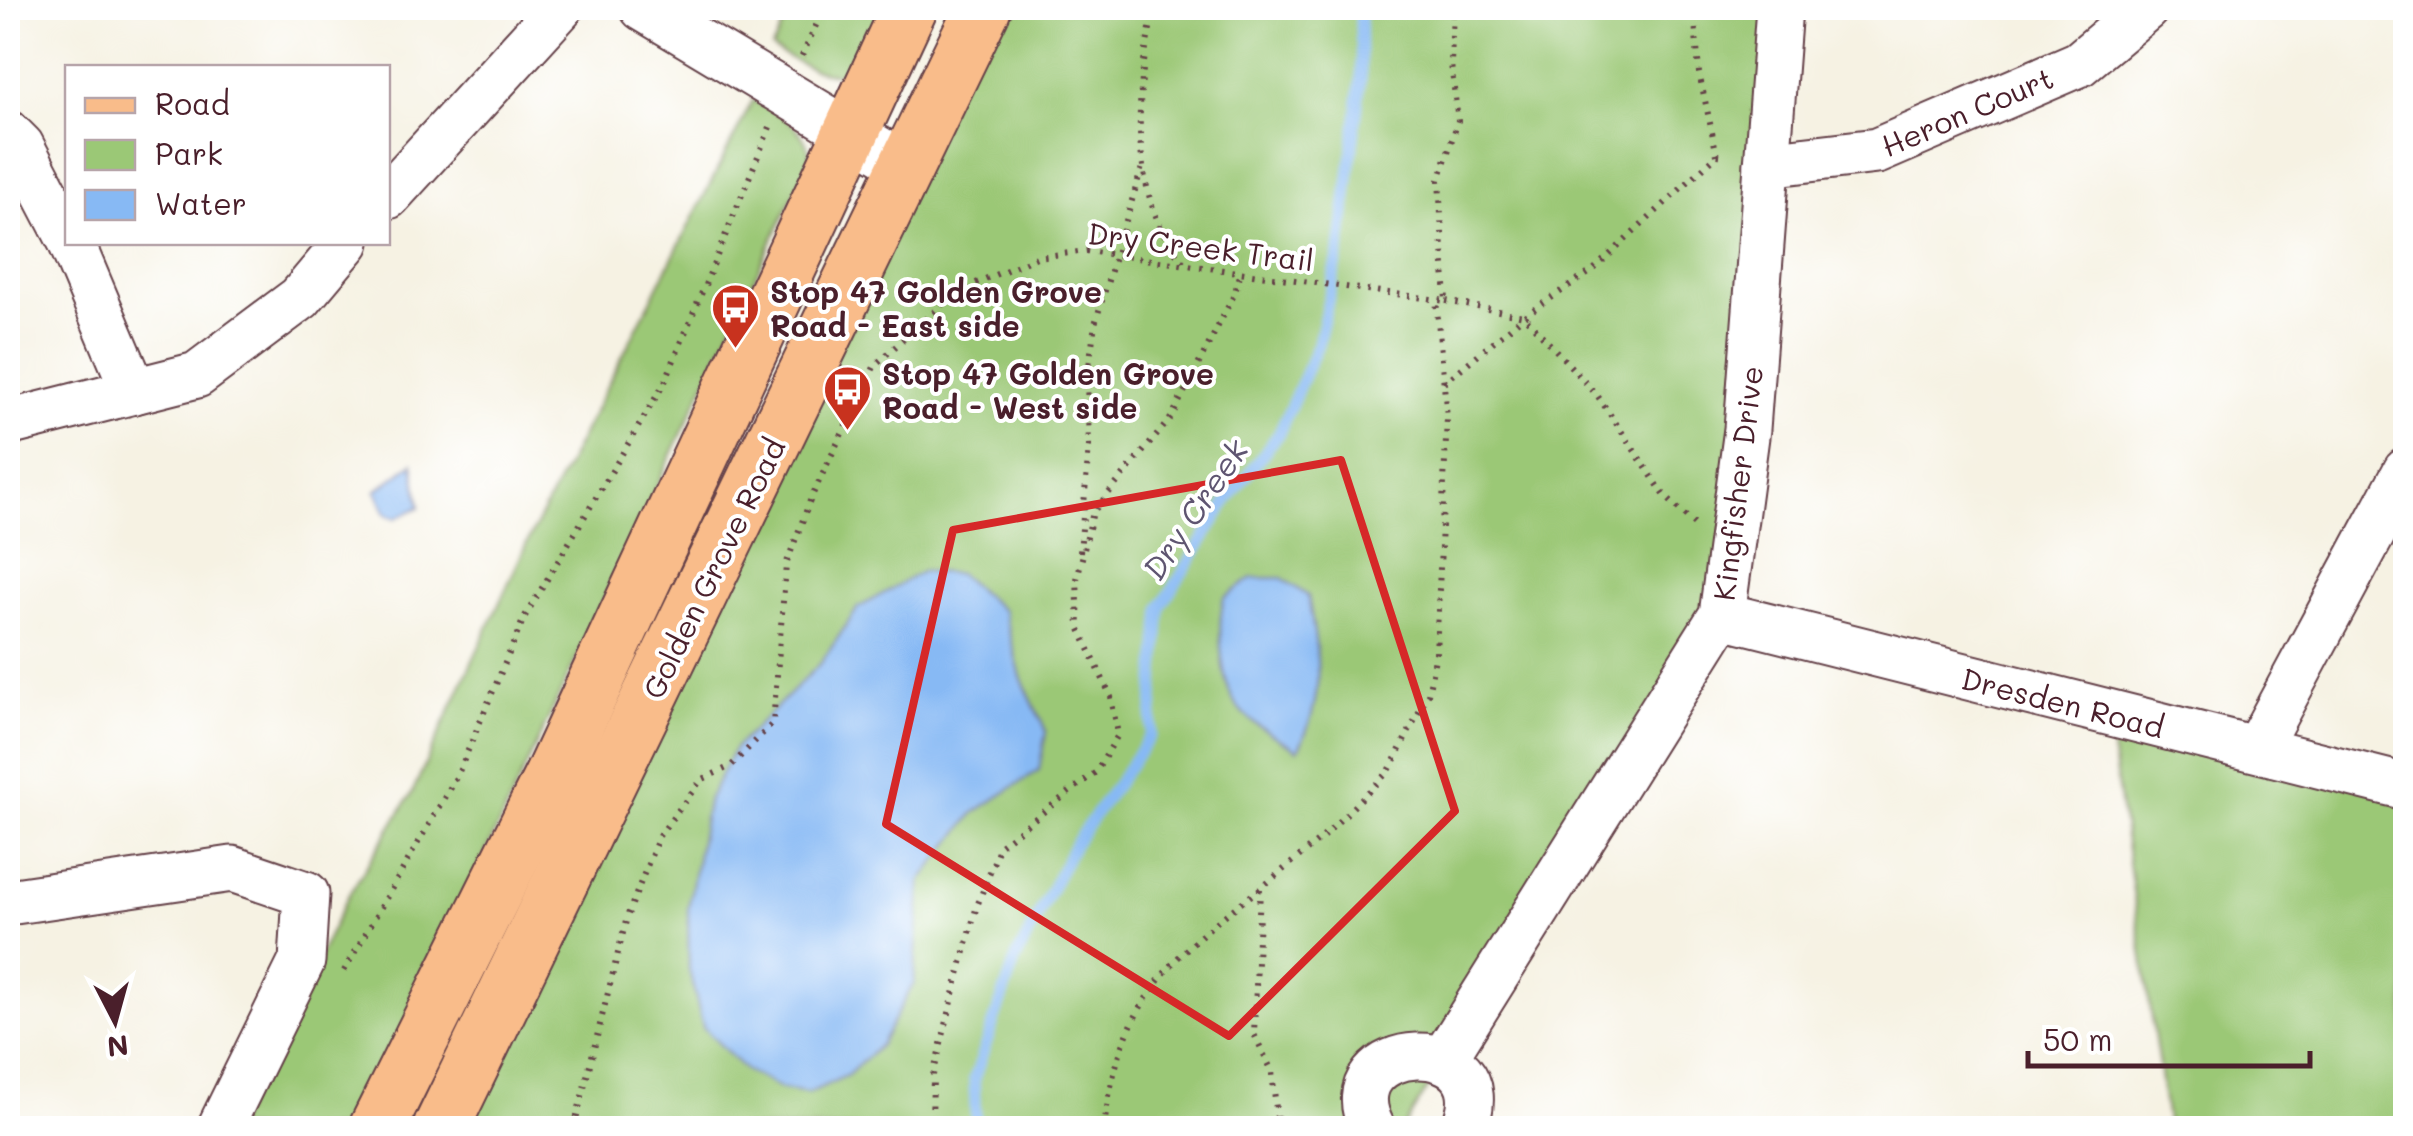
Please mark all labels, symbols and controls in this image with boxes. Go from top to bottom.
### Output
street label: Heron Court [1875,57,2059,165]
legend [65,65,390,245]
text: Road [155,83,230,123]
text: Park [155,133,223,173]
text: Water [155,183,247,223]
street label: Dry Creek Trail [1086,212,1316,280]
place label: Stop 47 Golden Grove Road - East side [770,271,1102,345]
bus stop icon: Stop 47 Golden Grove Road - East side [709,282,761,350]
place label: Stop 47 Golden Grove Road - West side [882,353,1214,427]
street label: Kingfisher Drive [1703,363,1771,603]
bus stop icon: Stop 47 Golden Grove Road - West side [821,364,873,432]
water label: Dry Creek [1132,430,1258,588]
street label: Golden Grove Road [633,431,793,705]
street label: Dresden Road [1958,658,2168,746]
north arrow [65,971,165,1071]
scale bar [2028,1006,2310,1068]
text: 50 m [2043,1019,2113,1059]
text: N [105,1028,130,1066]

